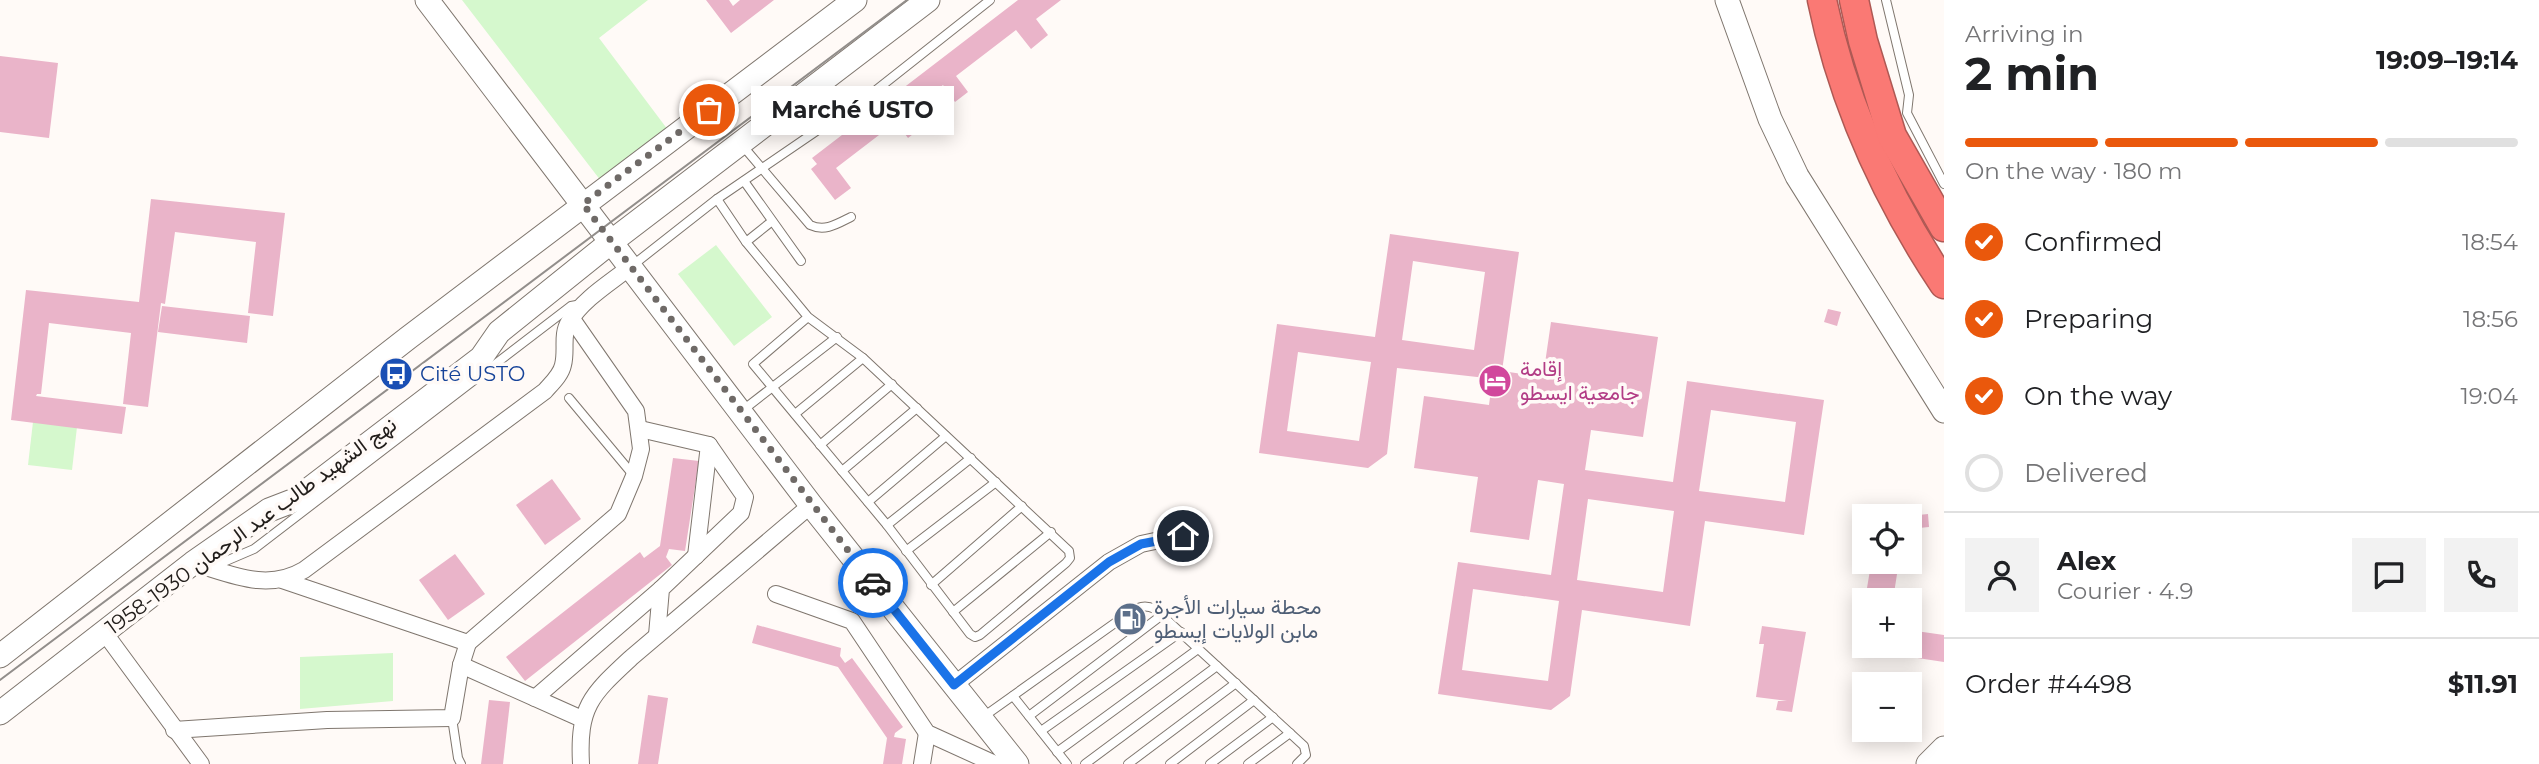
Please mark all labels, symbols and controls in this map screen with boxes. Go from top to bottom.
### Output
text: Arriving in [1965,20,2084,48]
text: 19:09–19:14 [2376,44,2518,76]
text: 2 min [1965,45,2099,102]
pin [679,80,739,140]
callout: Marché USTO [751,86,954,134]
icon: bag [690,91,728,129]
text: Marché USTO [771,96,934,124]
text: On the way · 180 m [1965,157,2183,185]
icon: check [1965,223,2003,261]
text: Confirmed [2024,226,2163,258]
text: 18:54 [2462,228,2518,256]
icon: check [1965,300,2003,338]
text: Preparing [2024,303,2153,335]
text: 18:56 [2463,305,2518,333]
bus stop icon: Cité USTO [377,355,415,393]
place label: إقامة جامعية ايسطو [1520,356,1639,406]
place label: Cité USTO [420,361,525,386]
hotel icon: إقامة جامعية ايسطو [1476,362,1514,400]
icon: check [1965,377,2003,415]
text: On the way [2024,380,2172,412]
text: 19:04 [2460,382,2518,410]
street label: نهج الشهيد طالب عبد الرحمان 1930-1958 [100,412,402,641]
text: Delivered [2024,457,2148,489]
map controls [1852,504,1922,742]
button: locate [1852,504,1922,574]
pin [1153,506,1213,566]
icon: home [1164,517,1202,555]
button: person [1965,538,2039,612]
button: chat [2352,538,2426,612]
button: phone [2444,538,2518,612]
text: Alex [2057,545,2116,577]
courier [838,548,908,618]
icon: car [854,564,892,602]
text: Courier · 4.9 [2057,577,2193,605]
button: + [1852,588,1922,658]
place label: محطة سيارات الأجرة مابن الولايات إيسطو [1154,594,1321,645]
fuel station icon: محطة سيارات الأجرة مابن الولايات إيسطو [1111,600,1149,638]
text: Order #4498 [1965,668,2132,700]
text: $11.91 [2448,668,2518,700]
button: − [1852,672,1922,742]

